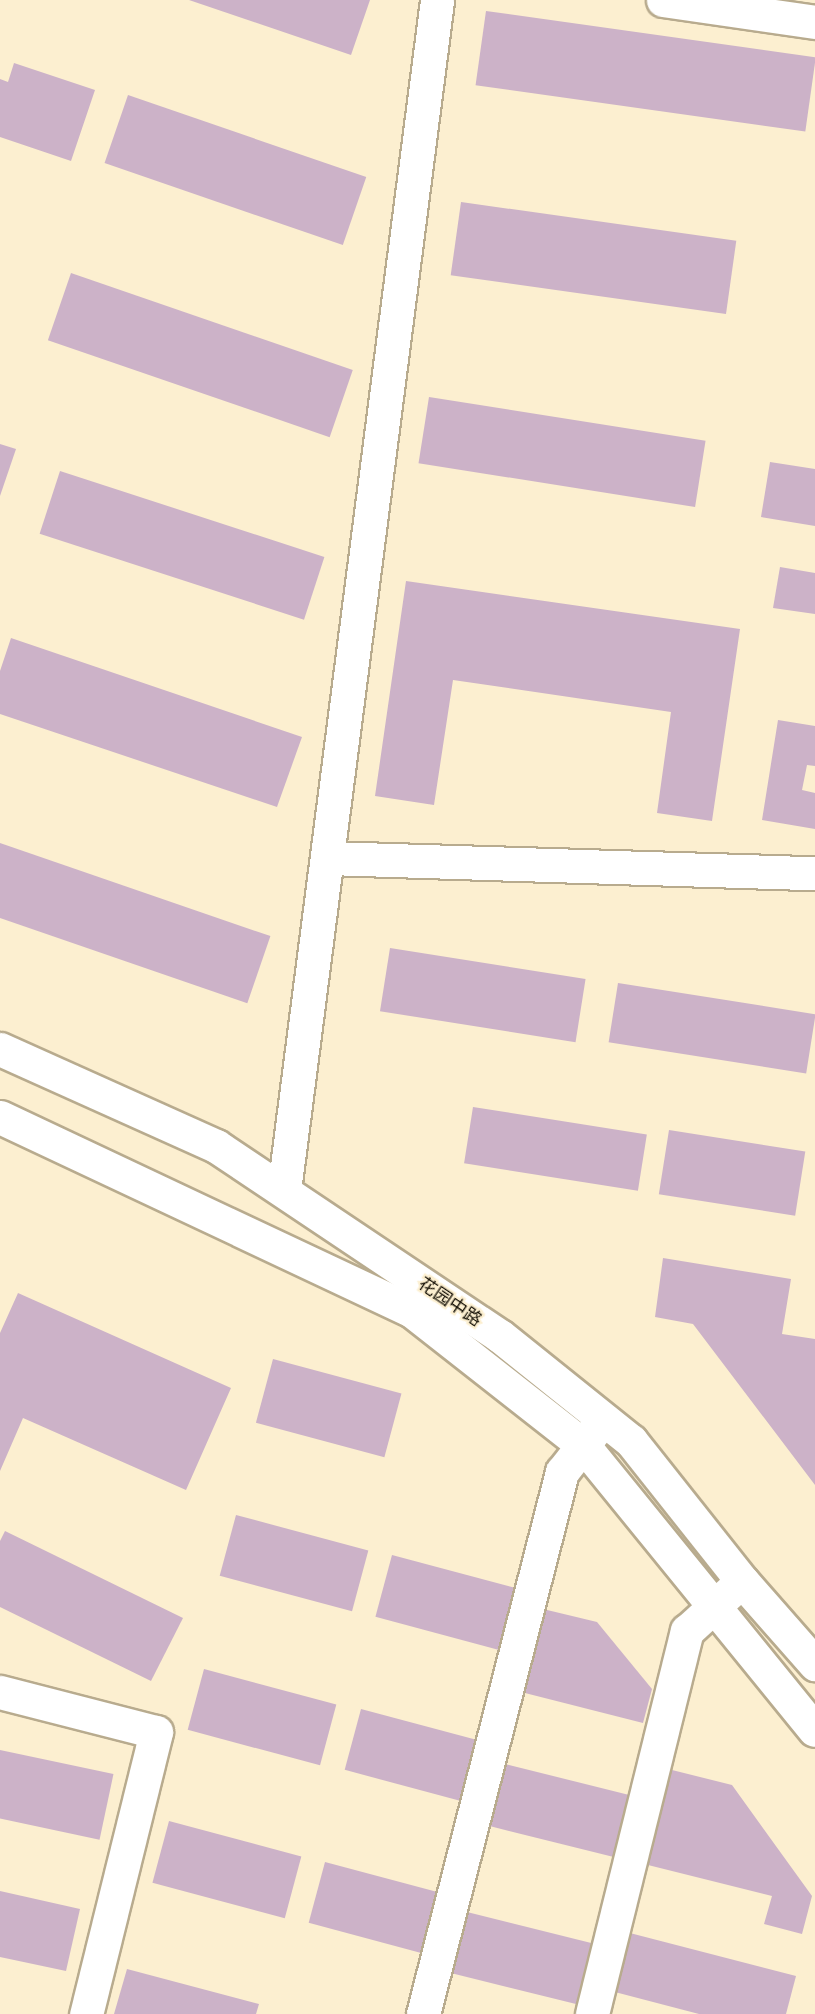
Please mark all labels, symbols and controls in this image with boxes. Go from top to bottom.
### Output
street label: 花园中路 [414,1273,486,1331]

